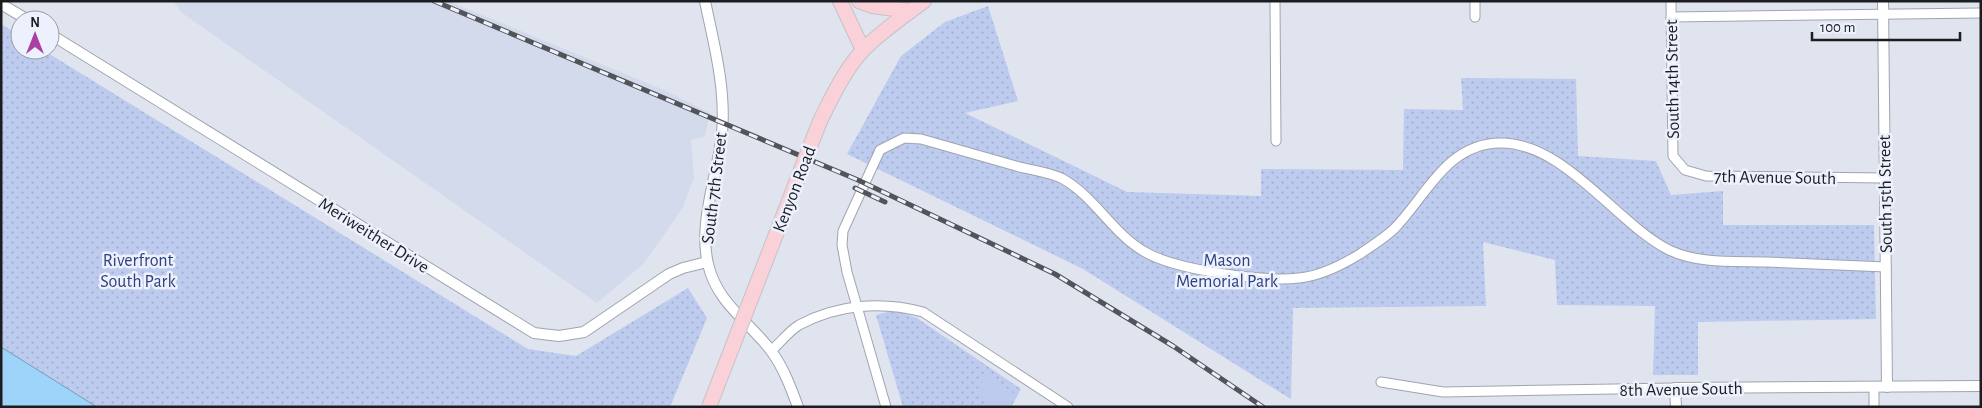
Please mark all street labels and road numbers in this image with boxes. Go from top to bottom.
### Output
street label: South 14th Street [1663,19,1683,139]
street label: South 7th Street [699,131,731,245]
street label: South 15th Street [1876,134,1896,253]
street label: Kenyon Road [770,144,820,235]
street label: 7th Avenue South [1714,168,1836,188]
street label: Meriweither Drive [315,195,432,277]
street label: 8th Avenue South [1619,380,1743,400]

